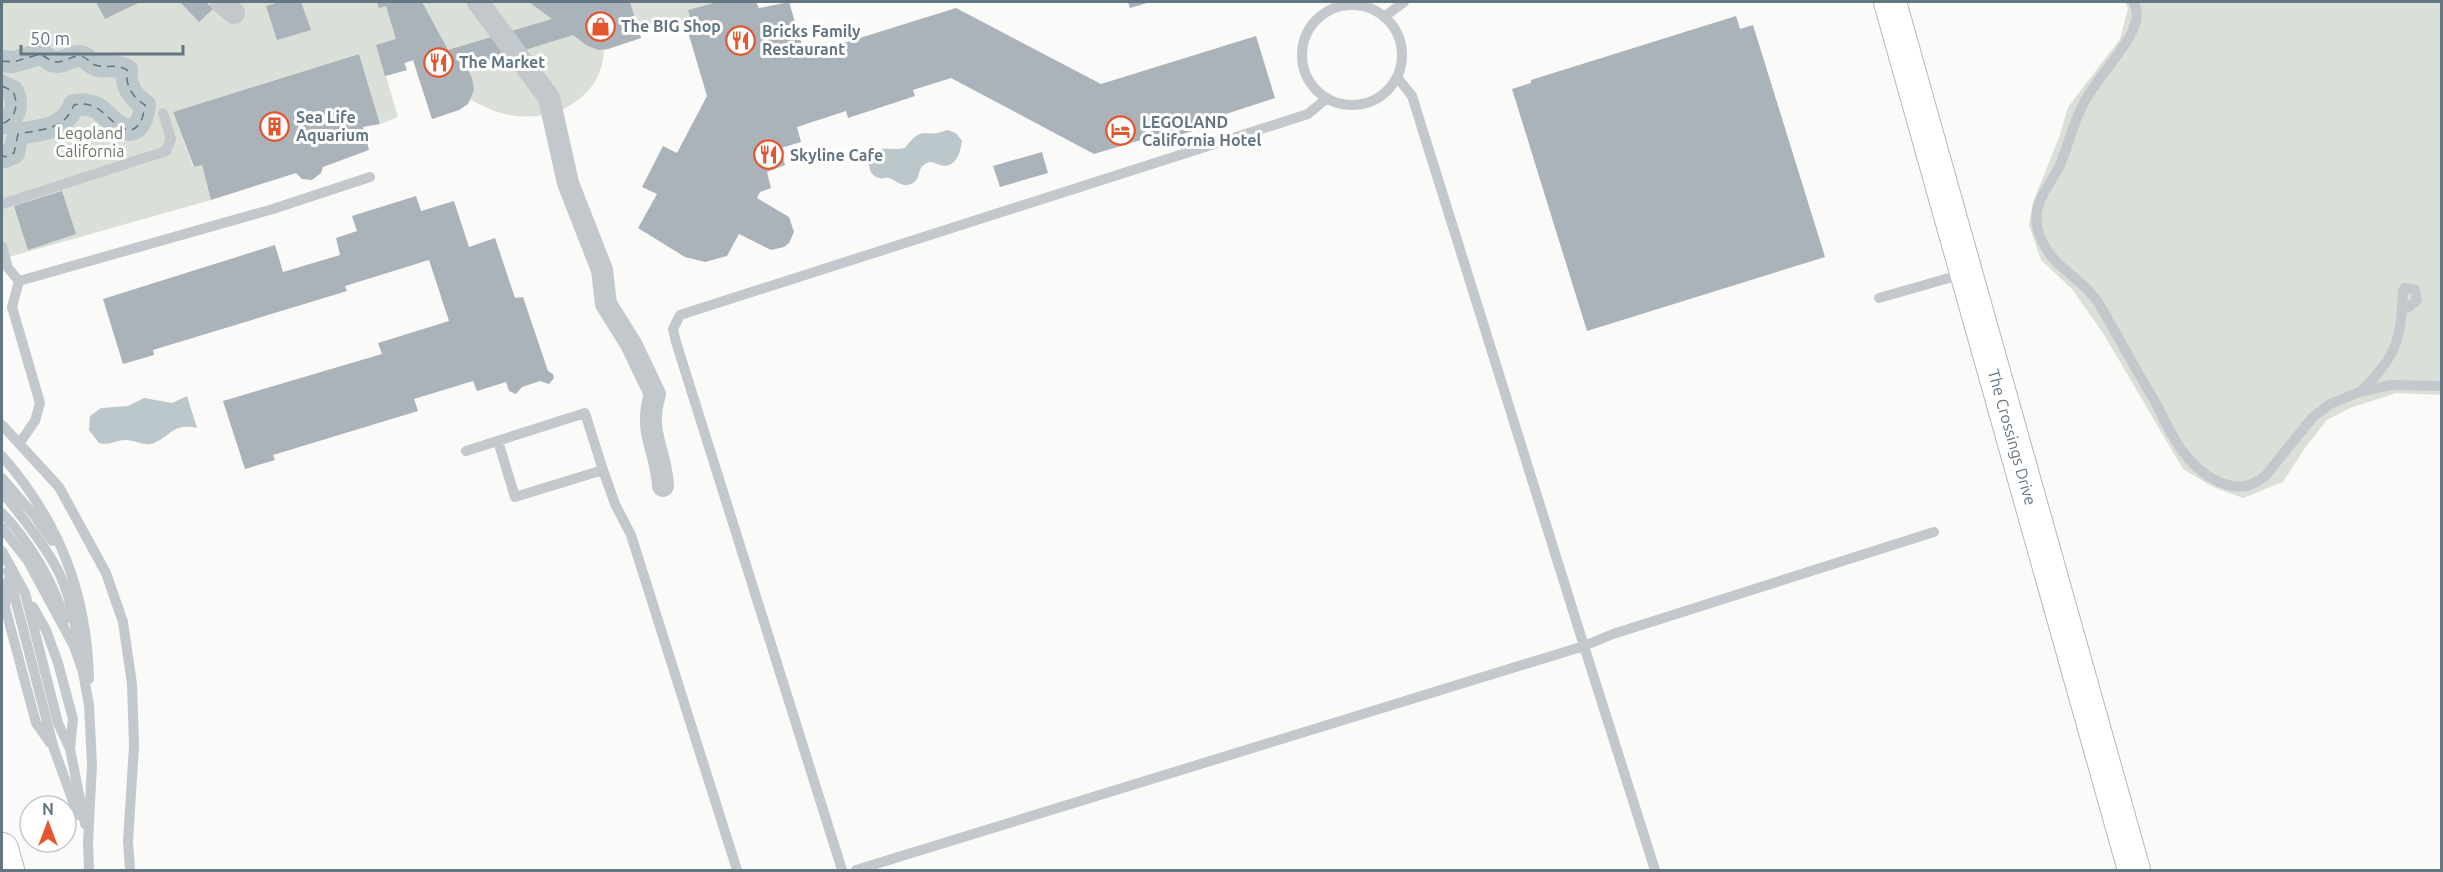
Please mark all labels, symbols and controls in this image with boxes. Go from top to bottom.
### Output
shop icon: The BIG Shop [584,10,616,42]
place label: The BIG Shop [621,17,721,35]
scale bar [21,18,183,56]
place label: Bricks Family Restaurant [762,22,861,58]
restaurant icon: Bricks Family Restaurant [725,24,757,56]
text: 50 m [30,28,70,48]
restaurant icon: The Market [422,46,454,78]
place label: The Market [459,53,545,71]
place label: Sea Life Aquarium [296,108,369,144]
building icon: Sea Life Aquarium [259,110,291,142]
place label: LEGOLAND California Hotel [1142,113,1261,149]
hotel icon: LEGOLAND California Hotel [1105,115,1137,147]
park label: Legoland California [56,124,124,160]
restaurant icon: Skyline Cafe [753,139,785,171]
place label: Skyline Cafe [790,146,883,164]
street label: The Crossings Drive [1985,367,2040,507]
north arrow [18,794,78,854]
text: N [42,800,54,818]

